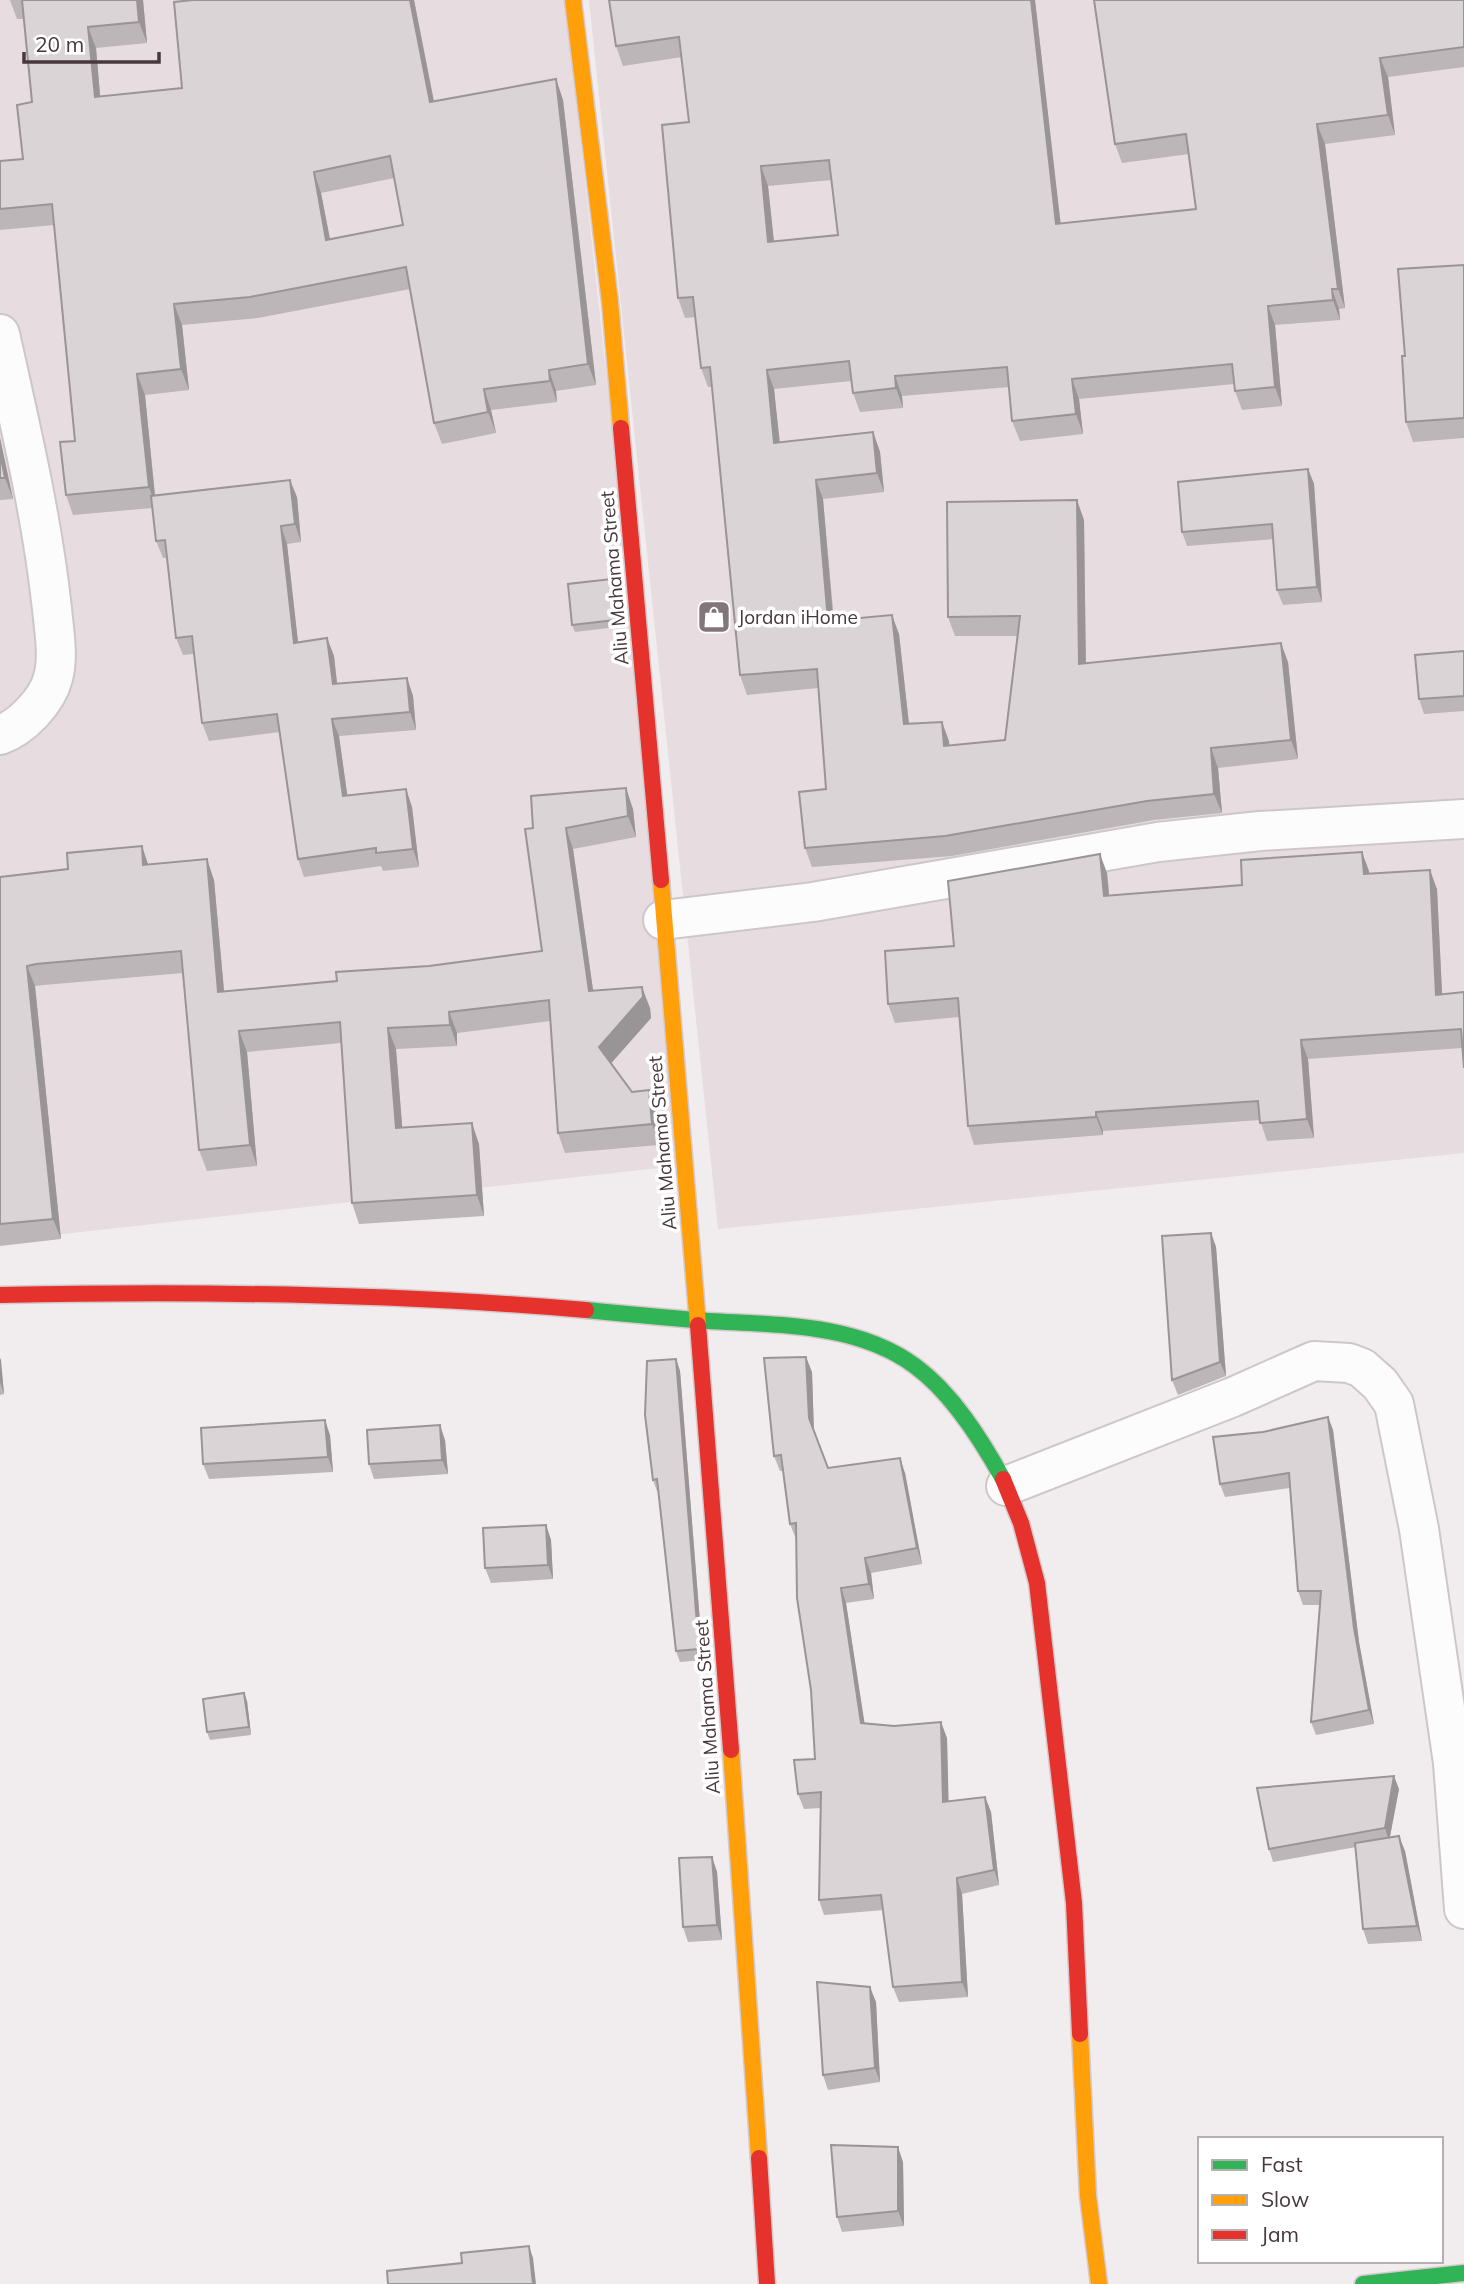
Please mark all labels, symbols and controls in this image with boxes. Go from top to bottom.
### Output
scale bar [24,21,159,65]
text: 20 m [35,31,84,57]
street label: Aliu Mahama Street [594,490,634,666]
shop icon: Jordan iHome [695,598,733,636]
place label: Jordan iHome [738,605,858,629]
street label: Aliu Mahama Street [642,1055,682,1231]
street label: Aliu Mahama Street [689,1619,725,1795]
legend [1198,2137,1443,2263]
text: Fast [1261,2151,1303,2177]
text: Slow [1261,2186,1309,2212]
text: Jam [1261,2221,1299,2247]

